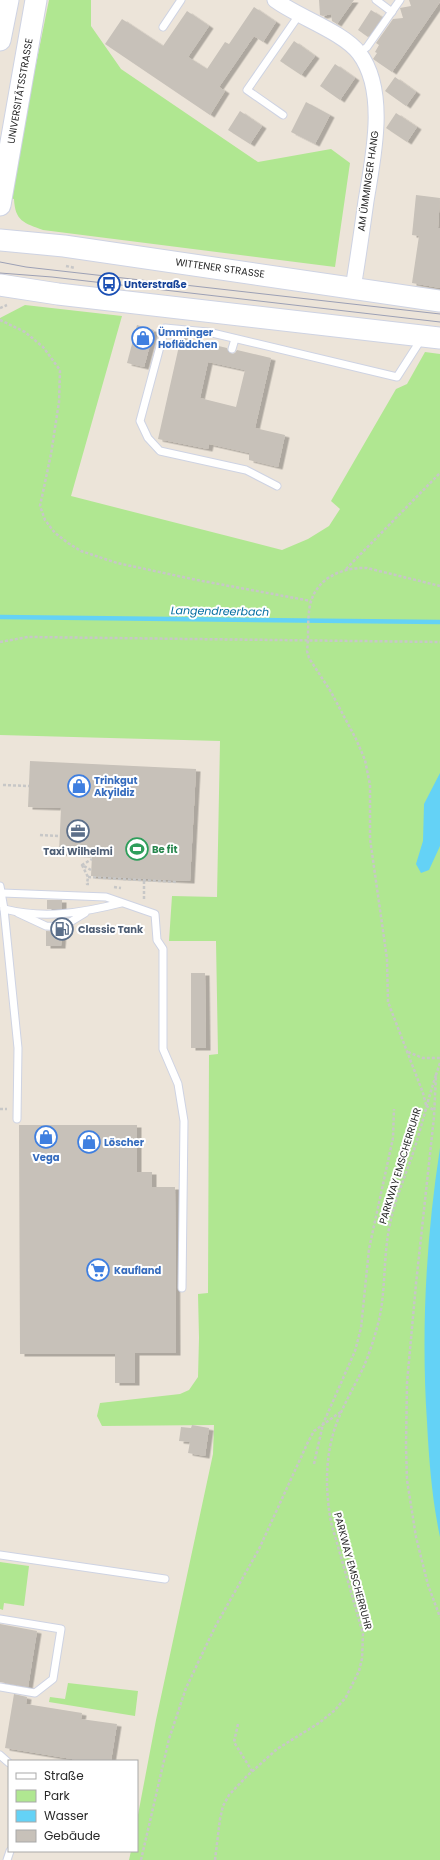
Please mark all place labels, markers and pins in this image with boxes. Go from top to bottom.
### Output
bus stop icon: Unterstraße [96,271,122,297]
place label: Unterstraße [124,277,187,292]
shop icon: Ümminger Hoflädchen [130,325,156,351]
place label: Ümminger Hoflädchen [158,325,218,352]
shop icon: Trinkgut Akyildiz [66,773,92,799]
place label: Trinkgut Akyildiz [94,773,138,800]
office icon: Taxi Wilhelmi [65,818,91,844]
sports icon: Be fit [124,836,150,862]
place label: Be fit [152,842,177,857]
place label: Taxi Wilhelmi [43,844,113,859]
fuel station icon: Classic Tank [49,916,75,942]
place label: Classic Tank [78,922,144,937]
shop icon: Vega [33,1124,59,1150]
shop icon: Löscher [76,1129,102,1155]
place label: Löscher [104,1135,145,1150]
place label: Vega [32,1150,60,1165]
supermarket icon: Kaufland [85,1257,111,1283]
place label: Kaufland [114,1263,162,1278]

